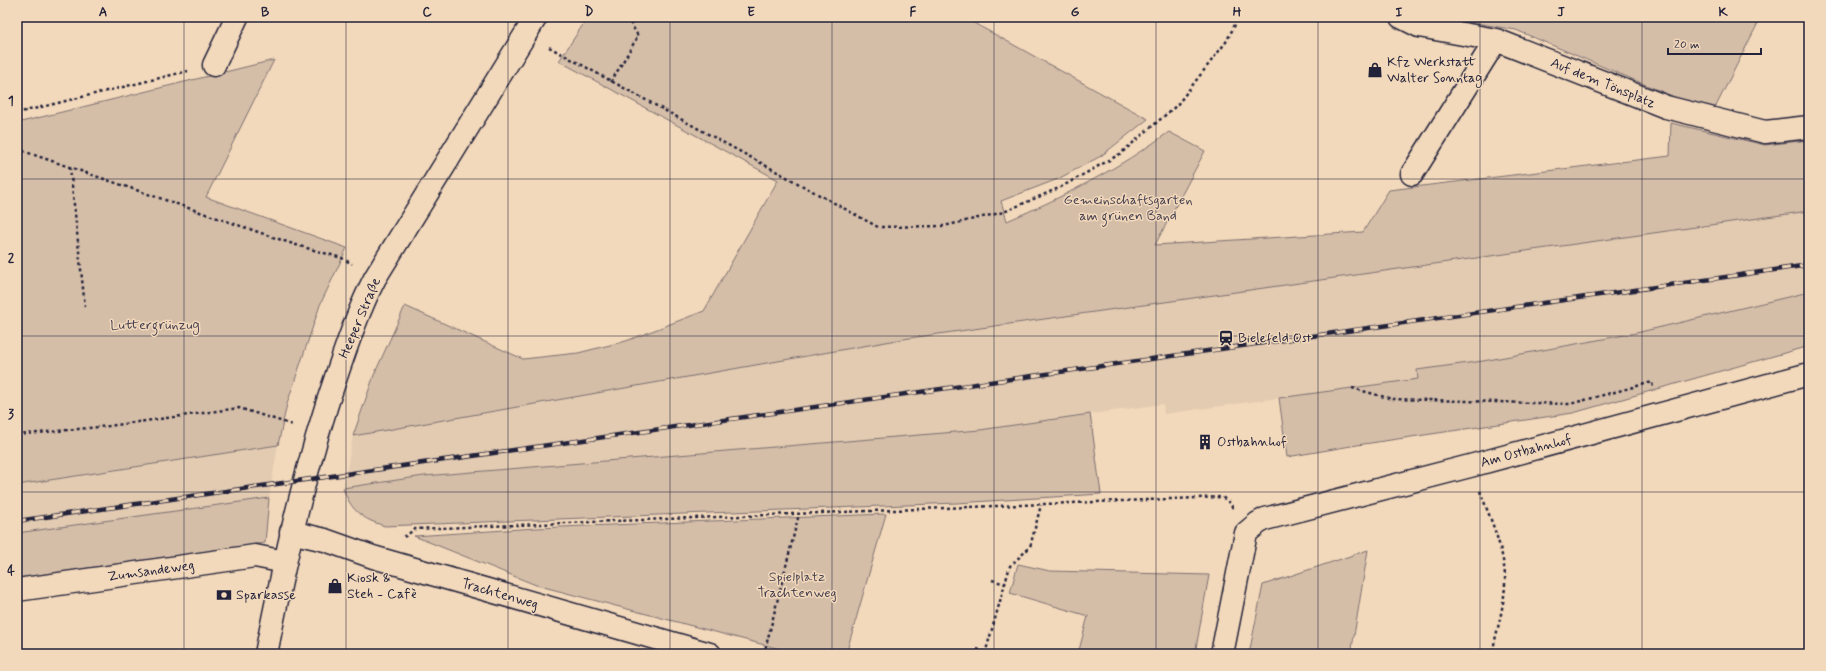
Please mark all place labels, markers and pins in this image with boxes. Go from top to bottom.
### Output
place label: Kfz Werkstatt Walter Sonntag [1387,53,1482,88]
shop icon: Kfz Werkstatt Walter Sonntag [1366,61,1384,79]
station icon: Bielefeld Ost [1217,329,1235,347]
place label: Bielefeld Ost [1238,329,1312,347]
building icon: Ostbahnhof [1196,433,1214,451]
place label: Ostbahnhof [1217,433,1287,451]
place label: Kiosk & Steh - Cafè [347,569,417,603]
shop icon: Kiosk & Steh - Cafè [326,577,344,595]
bank icon: Sparkasse [215,586,233,604]
place label: Sparkasse [236,586,296,604]

